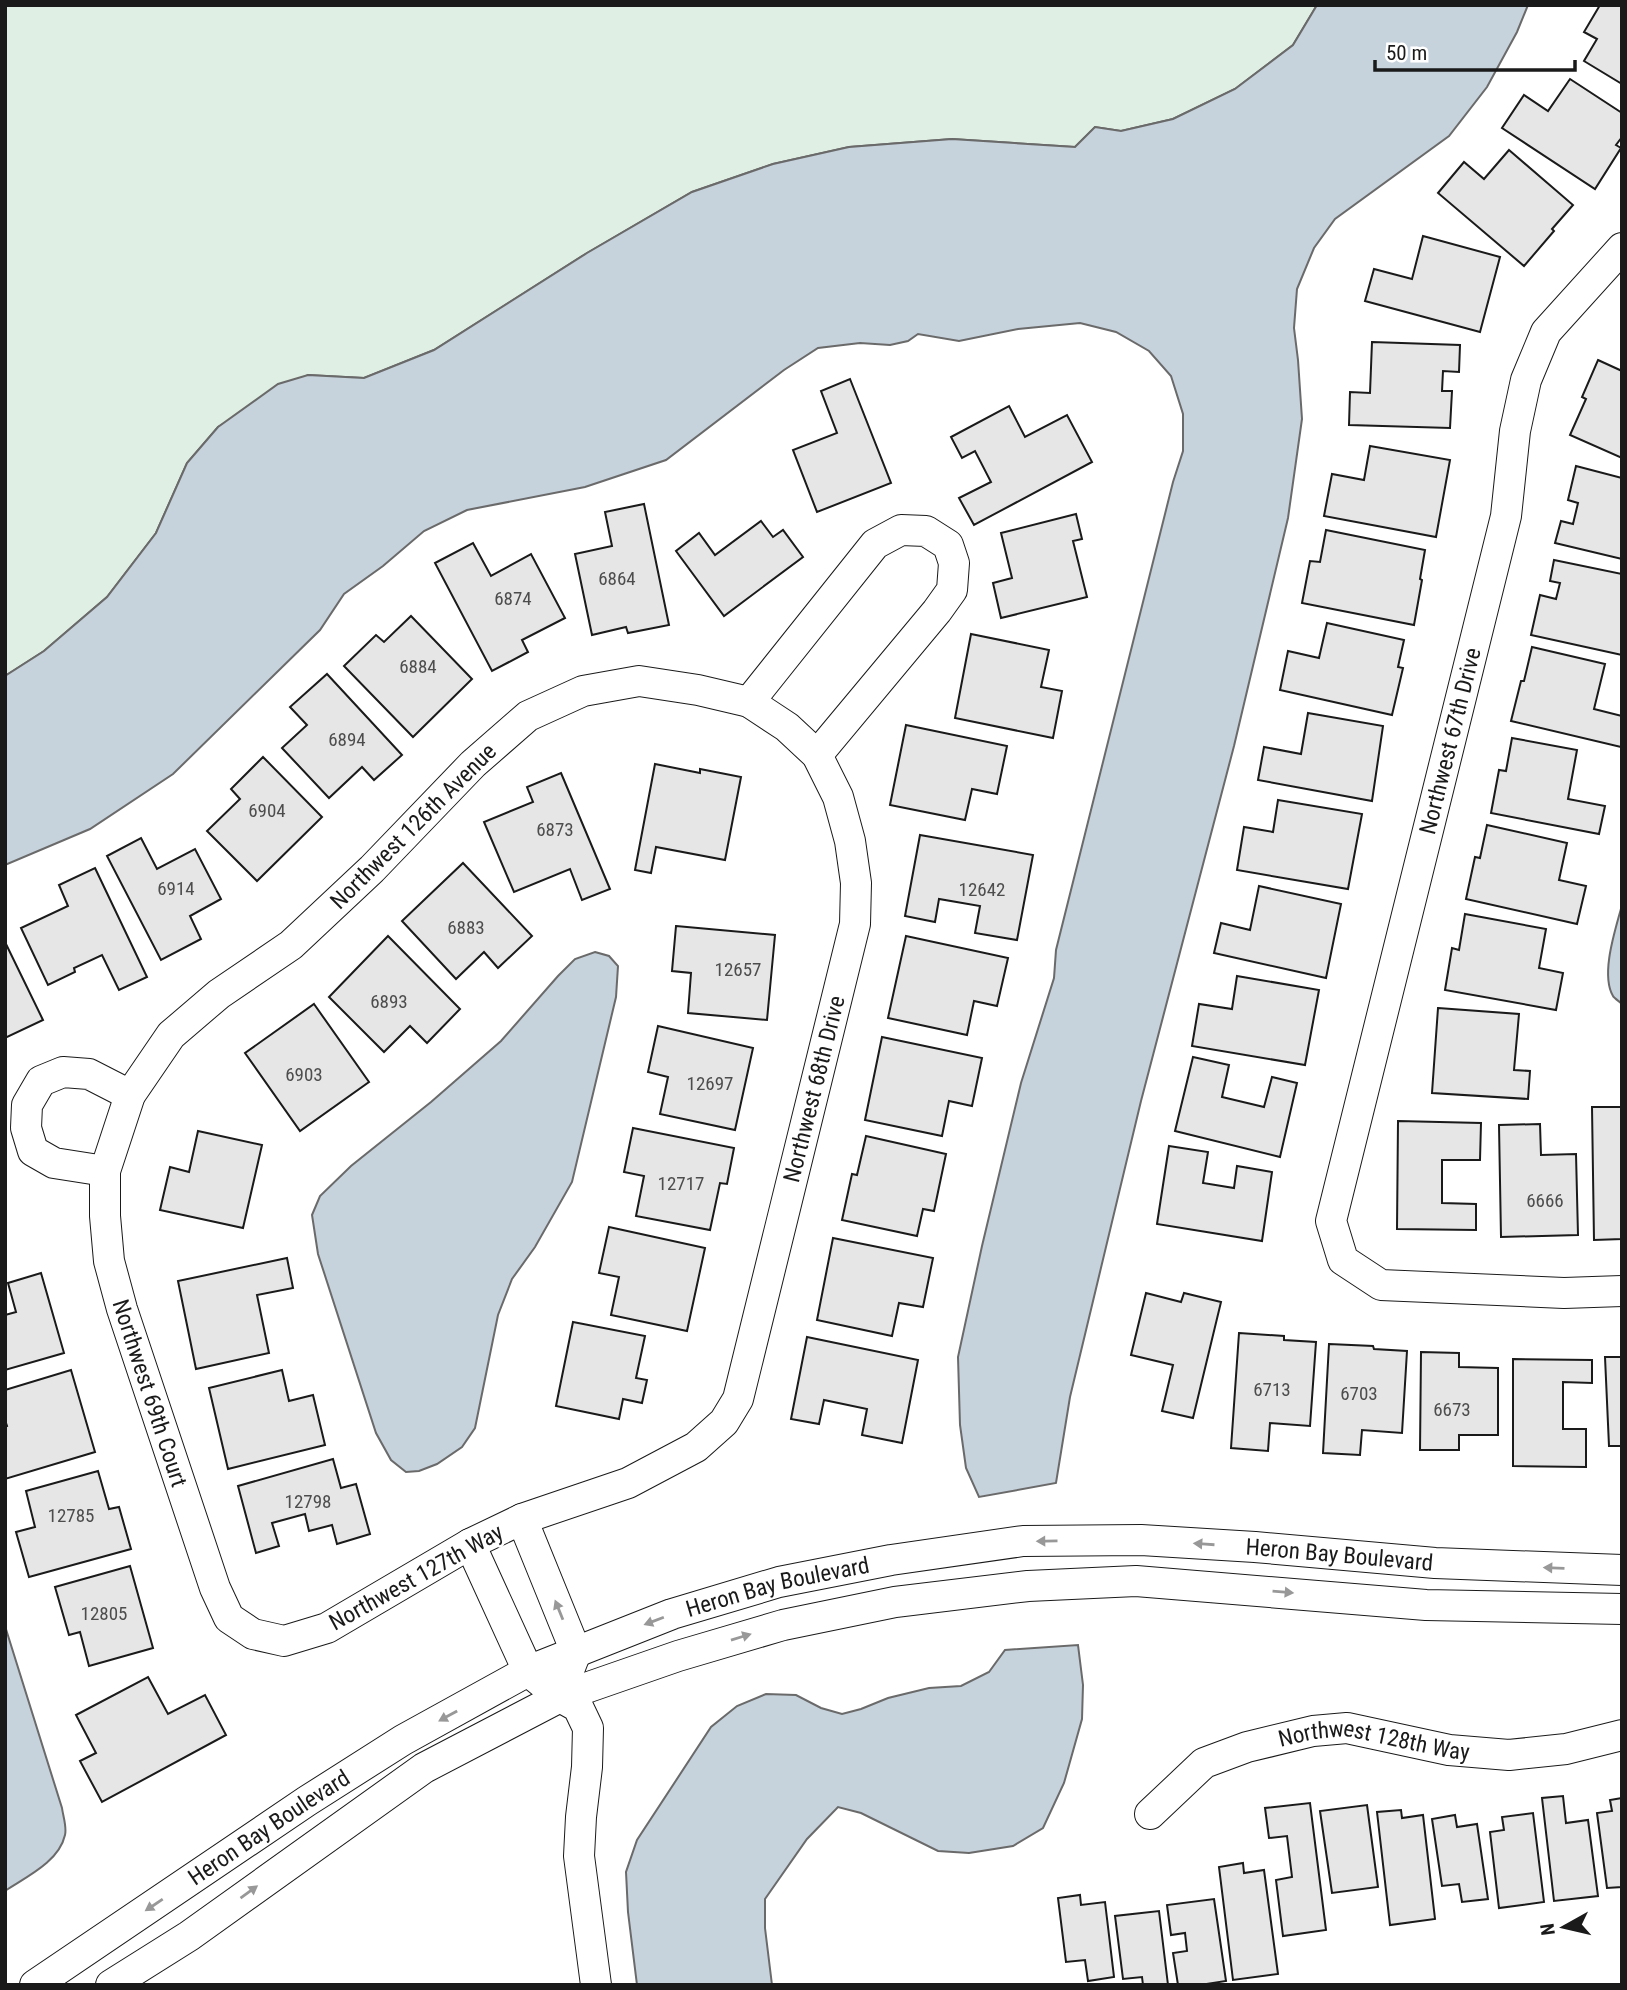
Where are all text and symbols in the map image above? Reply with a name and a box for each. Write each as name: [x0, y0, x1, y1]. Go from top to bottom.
scale bar: [1375, 28, 1574, 72]
text: 50 m: [1386, 41, 1427, 65]
house number: 6864: [598, 567, 636, 590]
house number: 6874: [494, 587, 532, 610]
street label: Northwest 67th Drive: [1414, 645, 1487, 837]
house number: 6884: [399, 655, 437, 678]
house number: 6894: [328, 728, 366, 751]
street label: Northwest 126th Avenue: [325, 738, 502, 915]
house number: 6904: [248, 799, 286, 822]
house number: 6873: [536, 818, 574, 841]
house number: 6914: [157, 877, 195, 900]
house number: 12642: [959, 878, 1005, 901]
house number: 6883: [447, 916, 485, 939]
house number: 12657: [715, 958, 761, 981]
house number: 6893: [370, 990, 408, 1013]
street label: Northwest 68th Drive: [778, 993, 851, 1185]
house number: 6903: [285, 1063, 323, 1086]
house number: 12697: [687, 1072, 733, 1095]
house number: 12717: [658, 1172, 704, 1195]
house number: 6666: [1526, 1189, 1564, 1212]
street label: Northwest 69th Court: [106, 1296, 193, 1490]
house number: 6713: [1253, 1378, 1291, 1401]
house number: 6703: [1340, 1382, 1378, 1405]
house number: 6673: [1433, 1398, 1471, 1421]
house number: 12798: [285, 1490, 331, 1513]
house number: 12785: [48, 1504, 94, 1527]
street label: Northwest 127th Way: [325, 1518, 508, 1636]
street label: Heron Bay Boulevard: [1245, 1533, 1434, 1577]
one-way arrow: [1036, 1535, 1058, 1547]
one-way arrow: [1193, 1538, 1215, 1549]
street label: Heron Bay Boulevard: [683, 1552, 872, 1623]
one-way arrow: [1542, 1562, 1564, 1573]
one-way arrow: [1272, 1587, 1294, 1598]
one-way arrow: [554, 1600, 565, 1621]
house number: 12805: [81, 1602, 127, 1625]
one-way arrow: [644, 1616, 665, 1627]
one-way arrow: [730, 1632, 751, 1642]
one-way arrow: [438, 1710, 457, 1722]
street label: Northwest 128th Way: [1276, 1715, 1471, 1766]
street label: Heron Bay Boulevard: [183, 1764, 355, 1891]
one-way arrow: [240, 1886, 258, 1900]
north arrow: [1529, 1892, 1599, 1962]
one-way arrow: [144, 1899, 164, 1912]
text: N: [1535, 1922, 1560, 1937]

